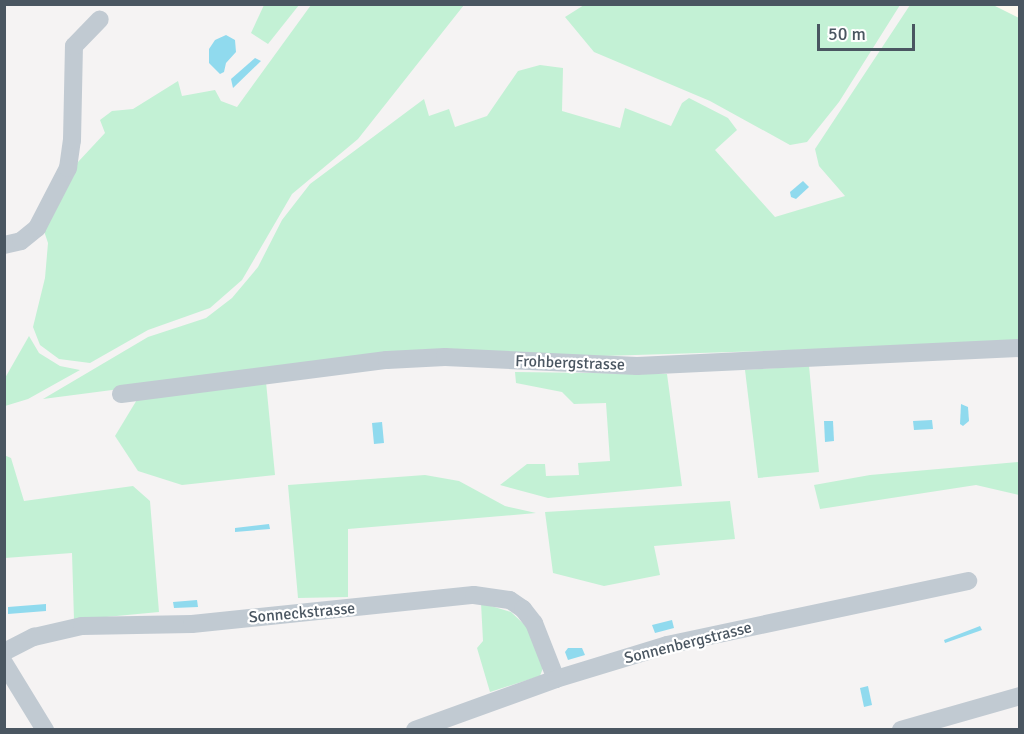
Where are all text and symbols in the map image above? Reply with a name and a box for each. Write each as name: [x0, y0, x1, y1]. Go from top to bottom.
scale bar: [820, 12, 918, 50]
text: 50 m: [828, 23, 866, 45]
street label: Frohbergstrasse: [515, 351, 625, 375]
street label: Sonneckstrasse: [248, 599, 356, 627]
street label: Sonnenbergstrasse: [622, 618, 754, 668]

